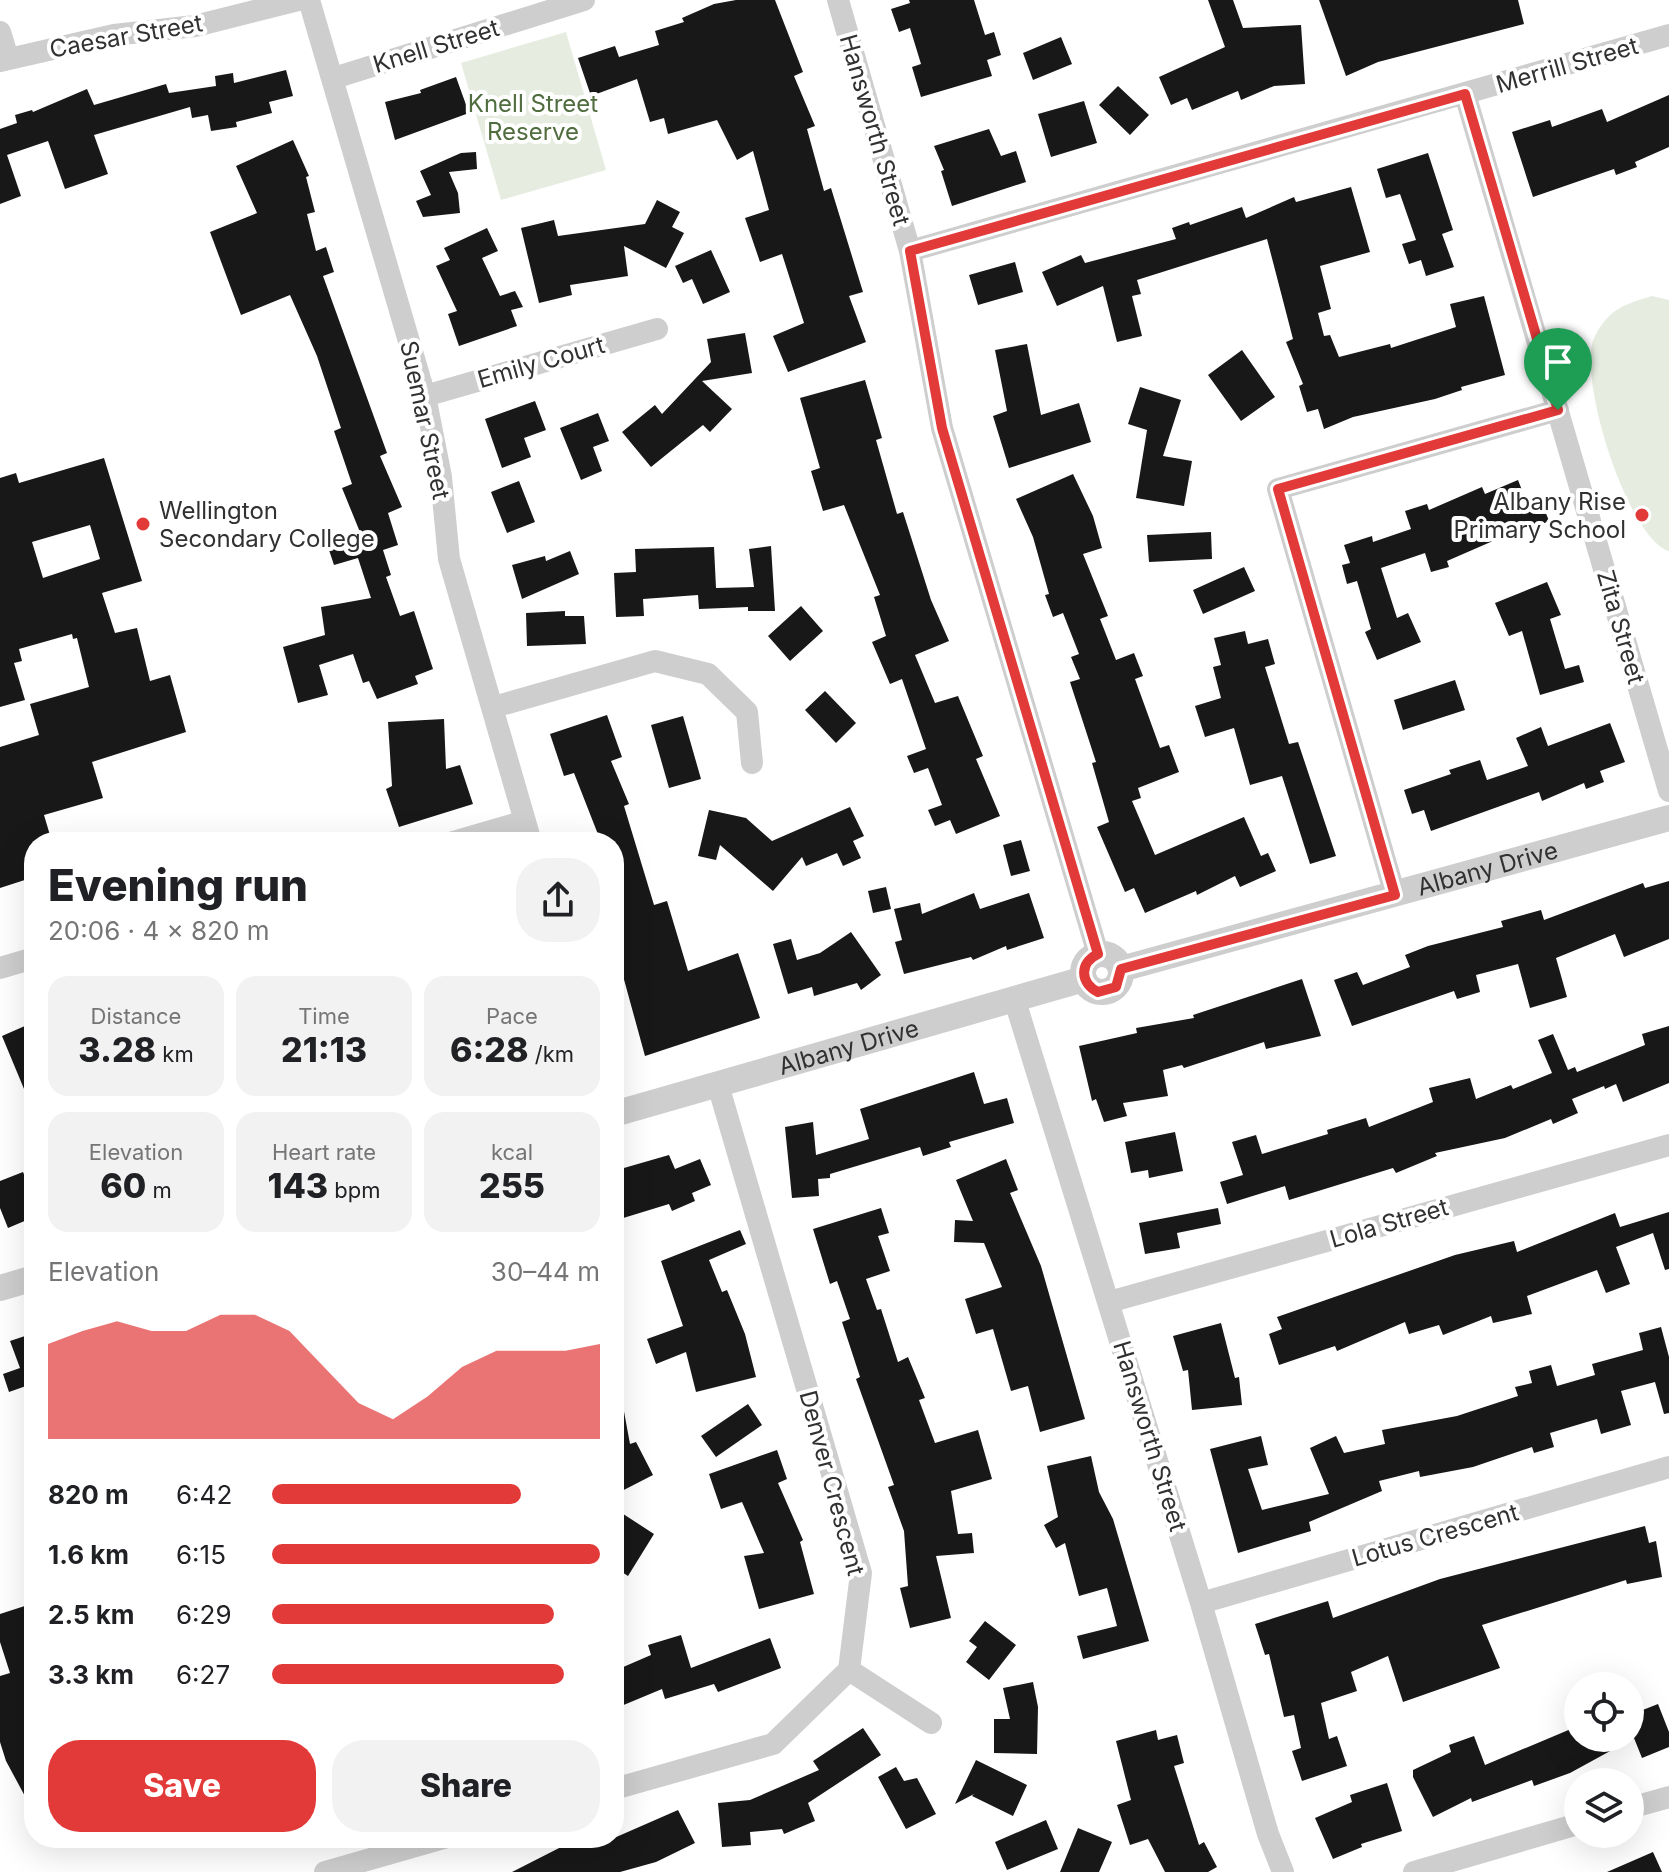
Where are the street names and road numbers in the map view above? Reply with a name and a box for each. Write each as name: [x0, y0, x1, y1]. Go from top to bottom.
street label: Caesar Street: [47, 8, 205, 64]
street label: Knell Street: [369, 13, 503, 79]
street label: Hansworth Street: [834, 31, 916, 229]
street label: Merrill Street: [1493, 31, 1642, 99]
street label: Emily Court: [474, 330, 608, 394]
street label: Suemar Street: [394, 338, 456, 502]
street label: Zita Street: [1591, 567, 1651, 687]
street label: Albany Drive: [1414, 835, 1561, 901]
street label: Albany Drive: [775, 1013, 922, 1081]
street label: Lola Street: [1326, 1192, 1452, 1254]
street label: Hansworth Street: [1107, 1337, 1193, 1535]
street label: Denver Crescent: [793, 1387, 871, 1579]
street label: Lotus Crescent: [1348, 1497, 1522, 1573]

